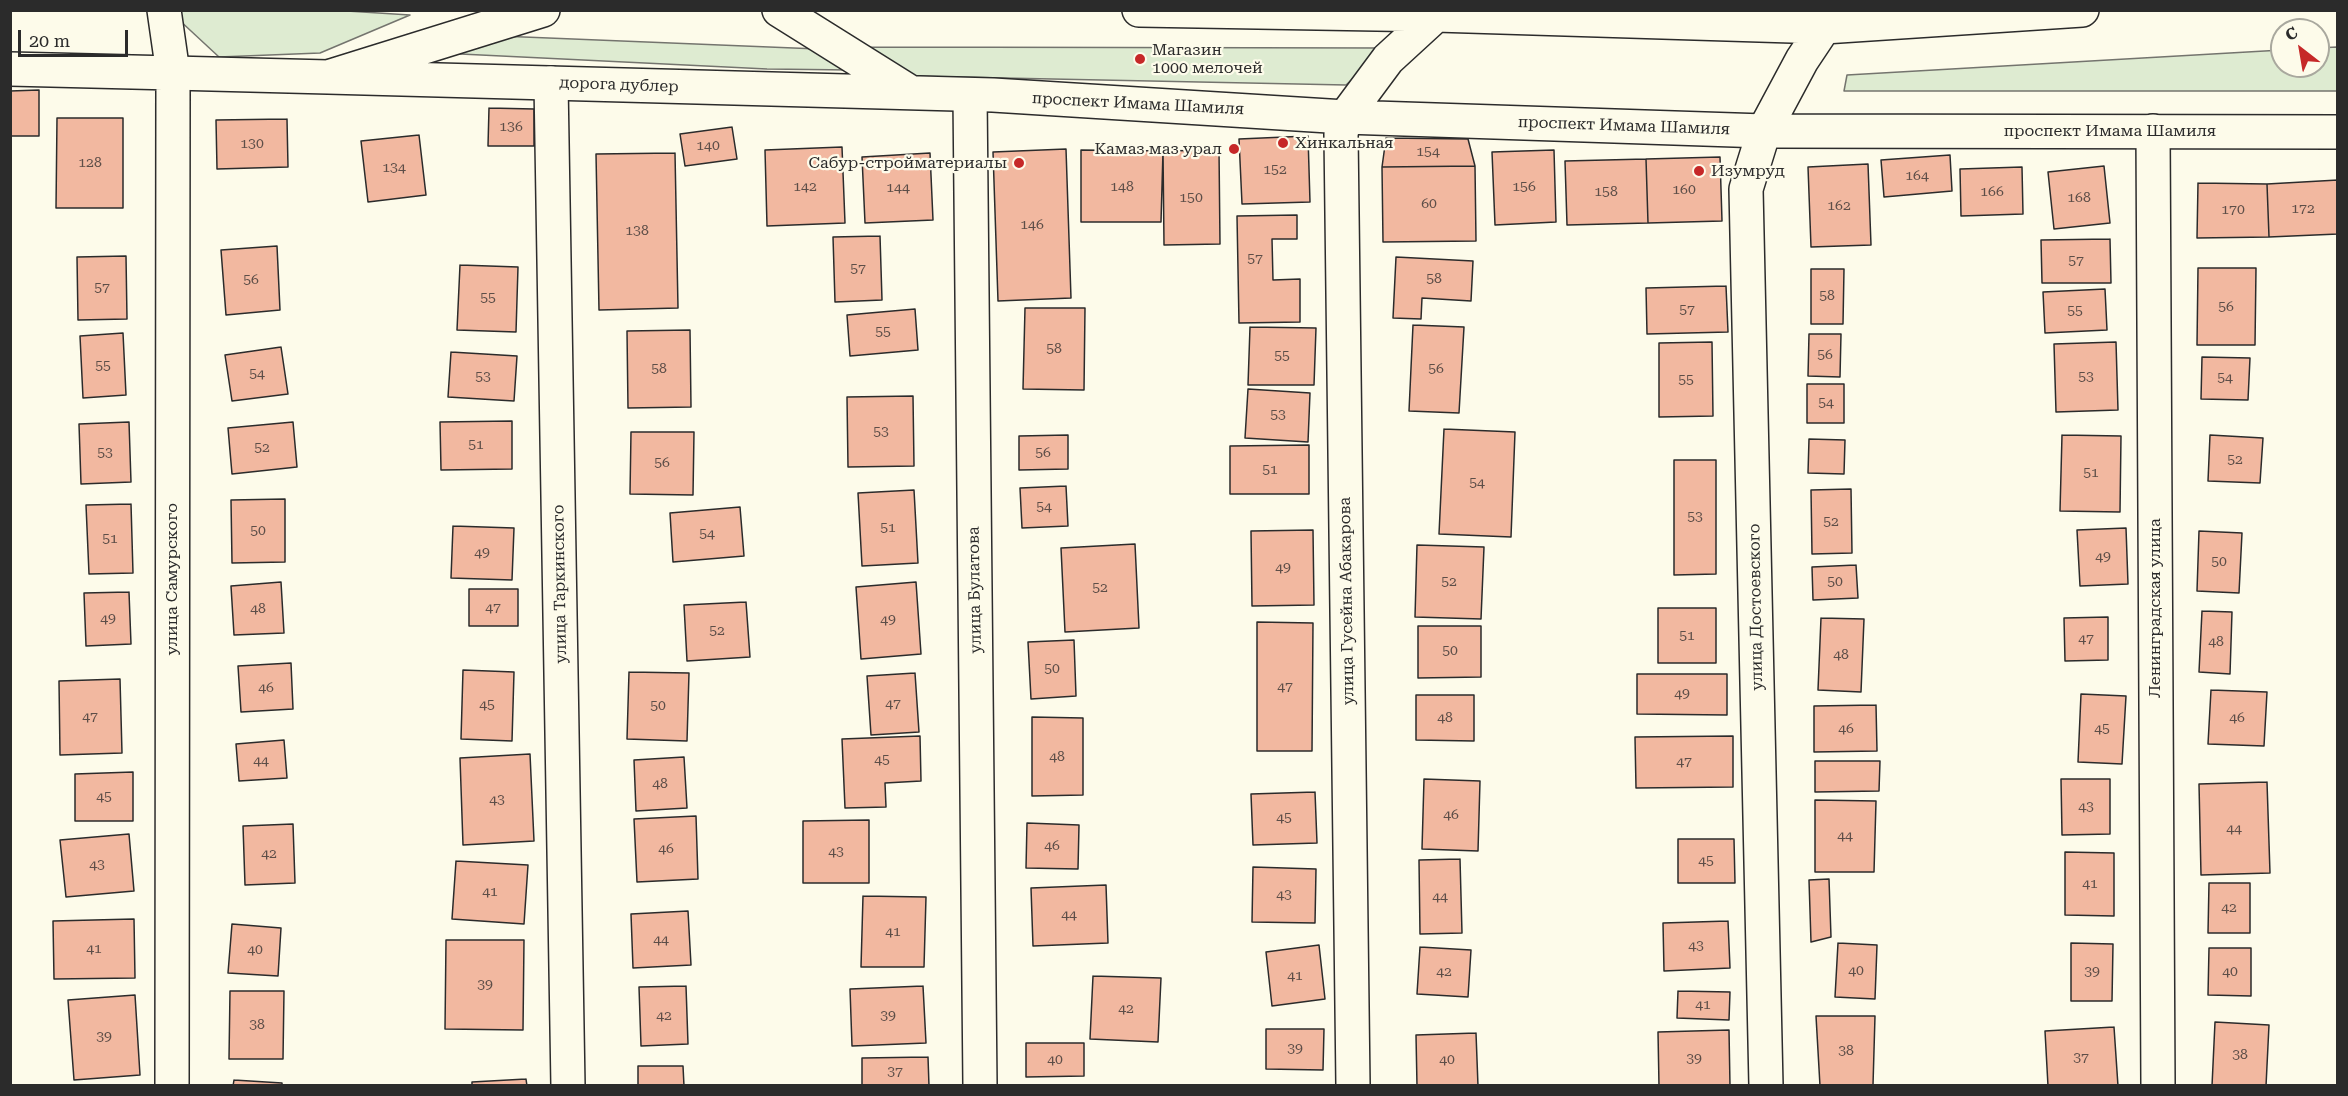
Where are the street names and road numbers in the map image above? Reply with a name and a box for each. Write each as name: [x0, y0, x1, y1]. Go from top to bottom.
street label: дорога дублер: [559, 73, 679, 97]
street label: проспект Имама Шамиля: [1031, 89, 1245, 119]
street label: проспект Имама Шамиля: [1518, 113, 1730, 139]
street label: проспект Имама Шамиля: [2004, 121, 2216, 141]
street label: улица Гусейна Абакарова: [1336, 497, 1358, 705]
street label: улица Самурского: [162, 503, 182, 655]
street label: улица Таркинского: [549, 504, 571, 664]
street label: Ленинградская улица: [2145, 518, 2165, 698]
street label: улица Достоевского: [1745, 523, 1767, 691]
street label: улица Булатова: [964, 526, 986, 654]

